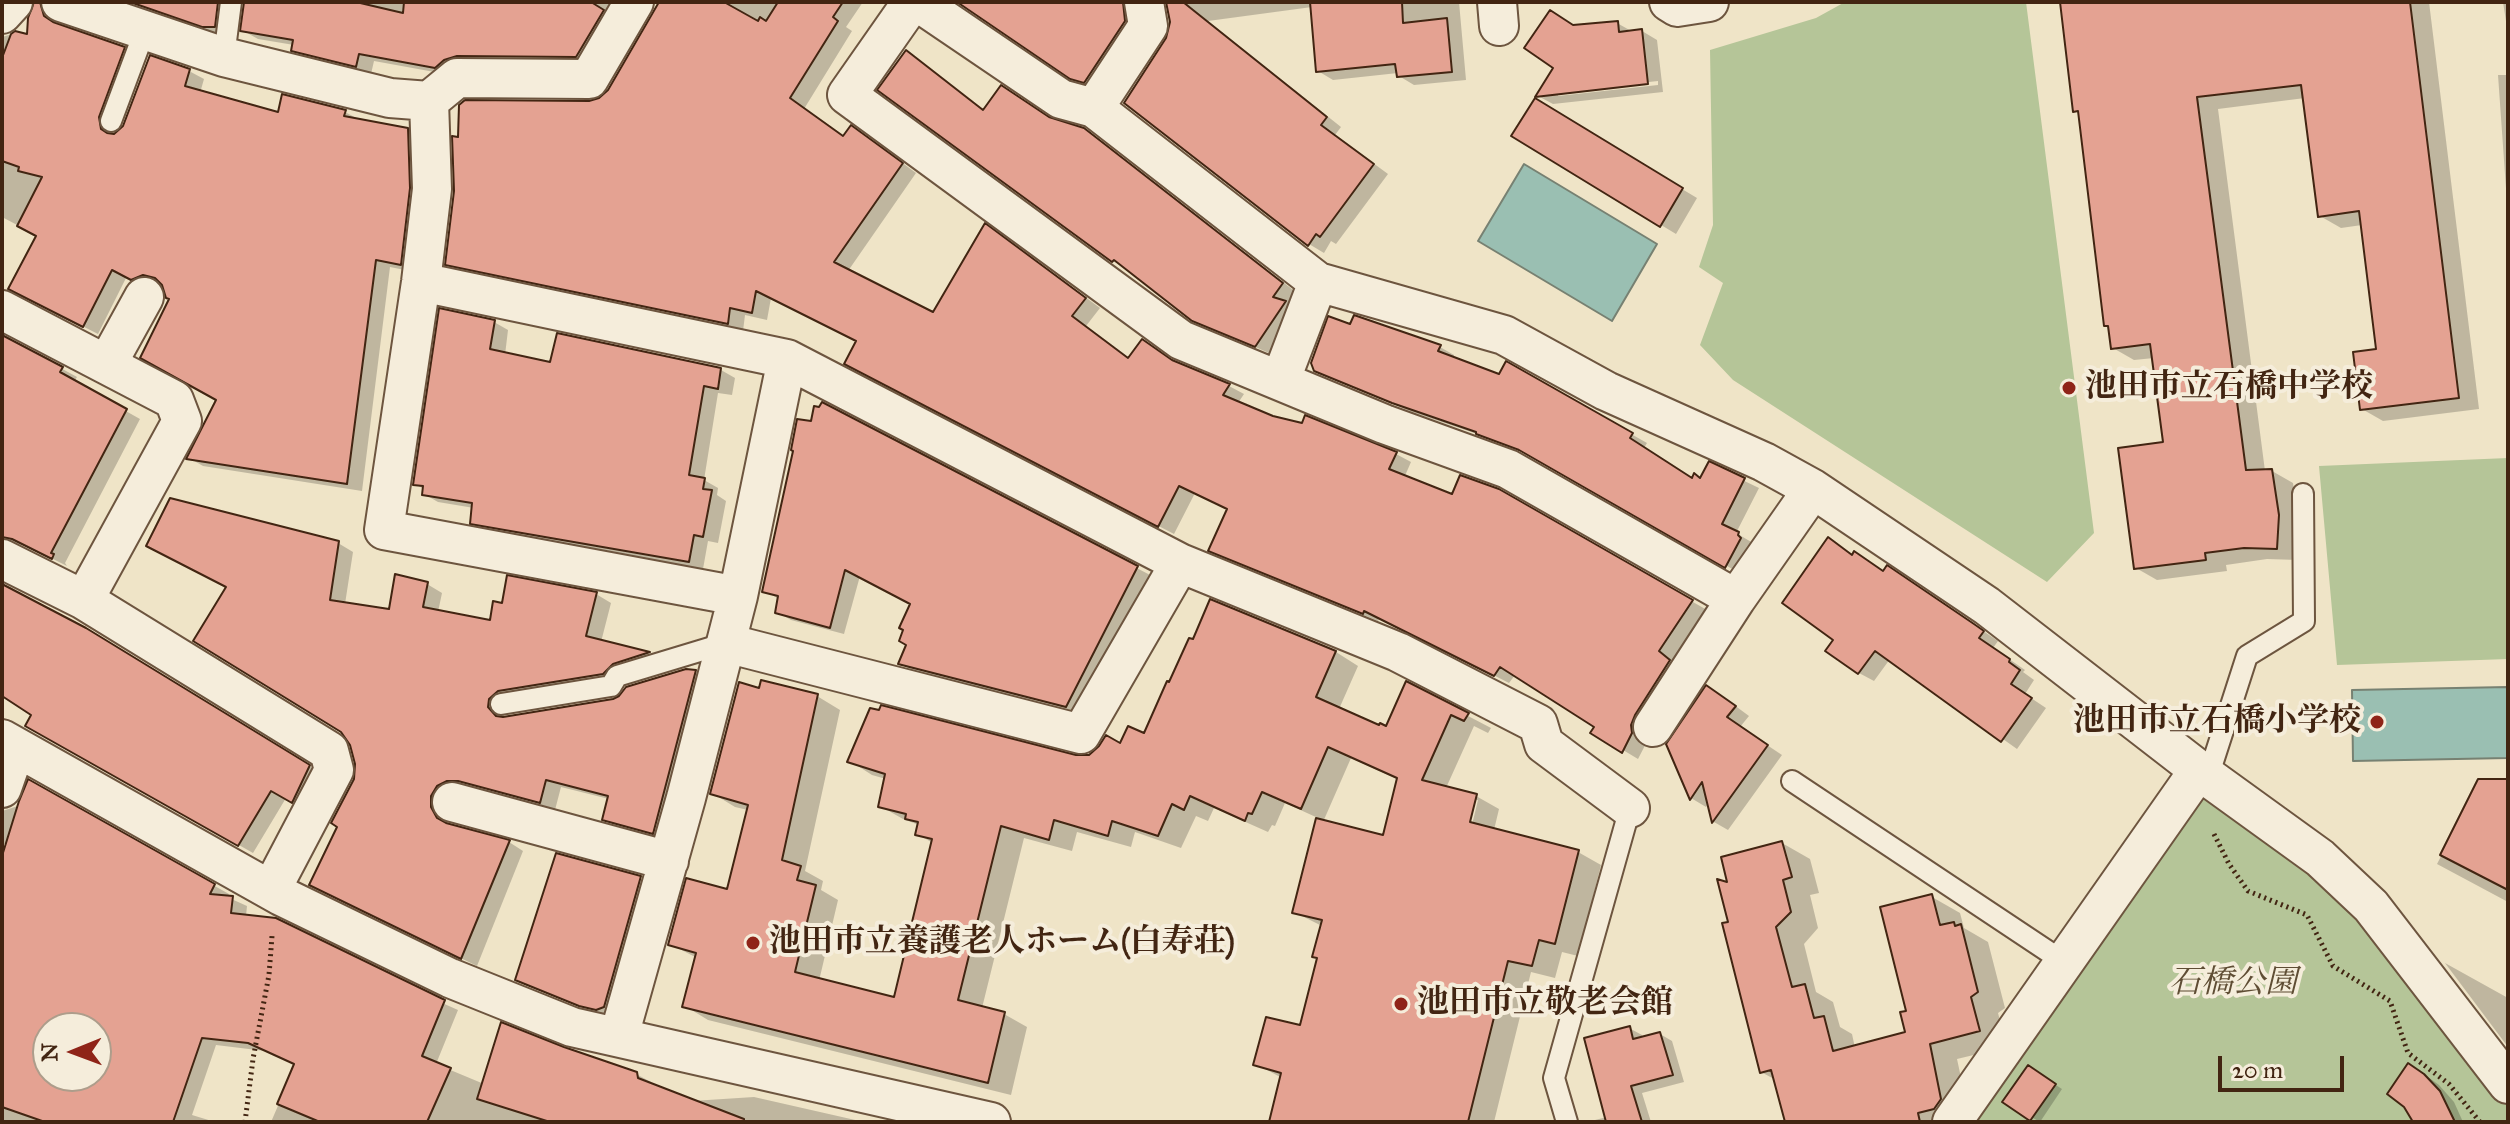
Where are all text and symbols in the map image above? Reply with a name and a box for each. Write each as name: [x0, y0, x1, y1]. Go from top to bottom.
place label: 池田市立石橋中学校: [2085, 369, 2373, 407]
marker: 池田市立石橋中学校: [2060, 379, 2078, 397]
place label: 池田市立石橋小学校: [2073, 703, 2361, 741]
marker: 池田市立石橋小学校: [2368, 713, 2386, 731]
place label: 池田市立養護老人ホーム(白寿荘): [769, 924, 1235, 962]
marker: 池田市立養護老人ホーム(白寿荘): [744, 934, 762, 952]
park label: 石橋公園: [2169, 965, 2297, 1003]
place label: 池田市立敬老会館: [1417, 985, 1673, 1023]
marker: 池田市立敬老会館: [1392, 995, 1410, 1013]
north arrow: [32, 1012, 112, 1092]
scale bar: [2222, 1040, 2348, 1090]
text: N: [36, 1043, 63, 1062]
text: 20 m: [2232, 1055, 2283, 1085]

